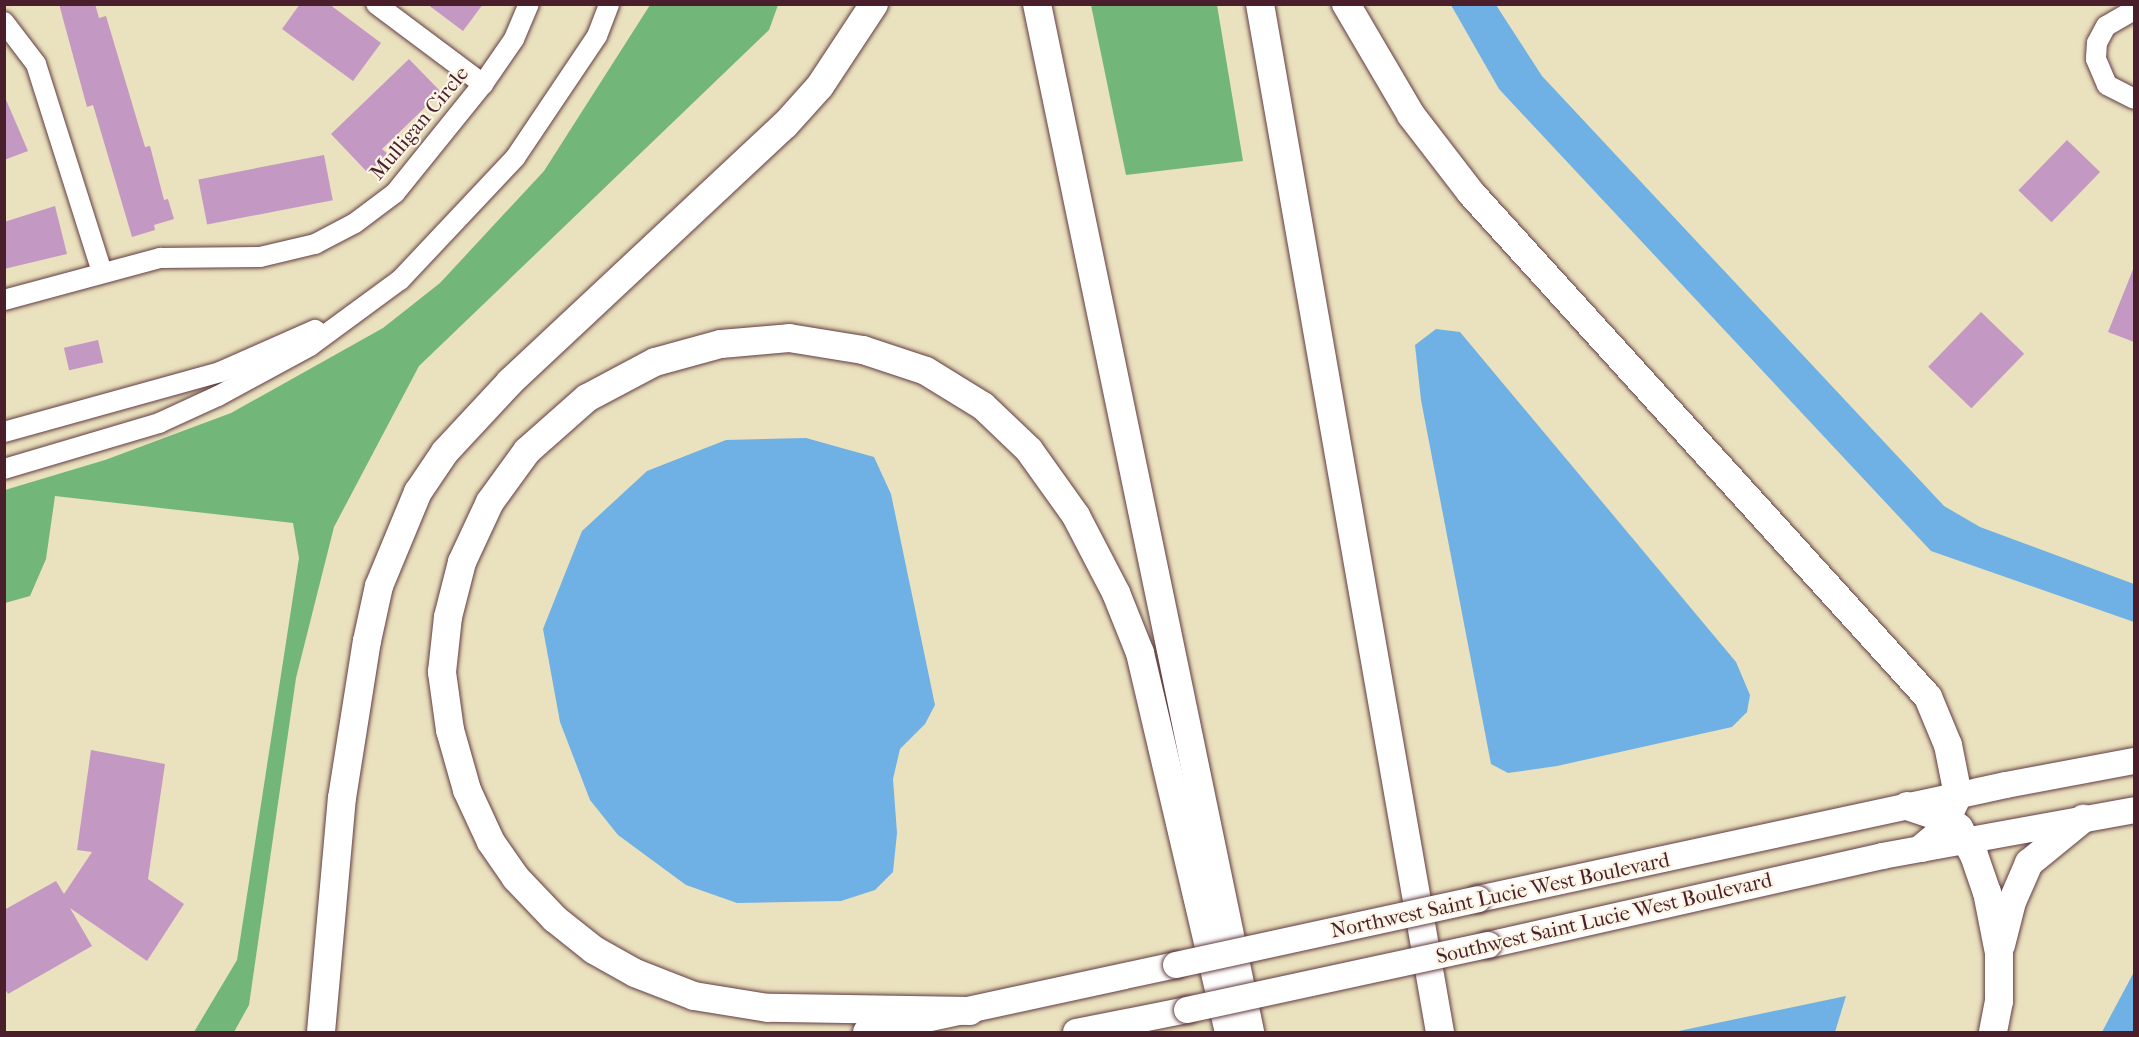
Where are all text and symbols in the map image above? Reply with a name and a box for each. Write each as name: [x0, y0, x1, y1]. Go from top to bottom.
street label: Mulligan Circle: [364, 61, 474, 185]
street label: Northwest Saint Lucie West Boulevard: [1328, 847, 1672, 943]
street label: Southwest Saint Lucie West Boulevard: [1434, 867, 1774, 969]

